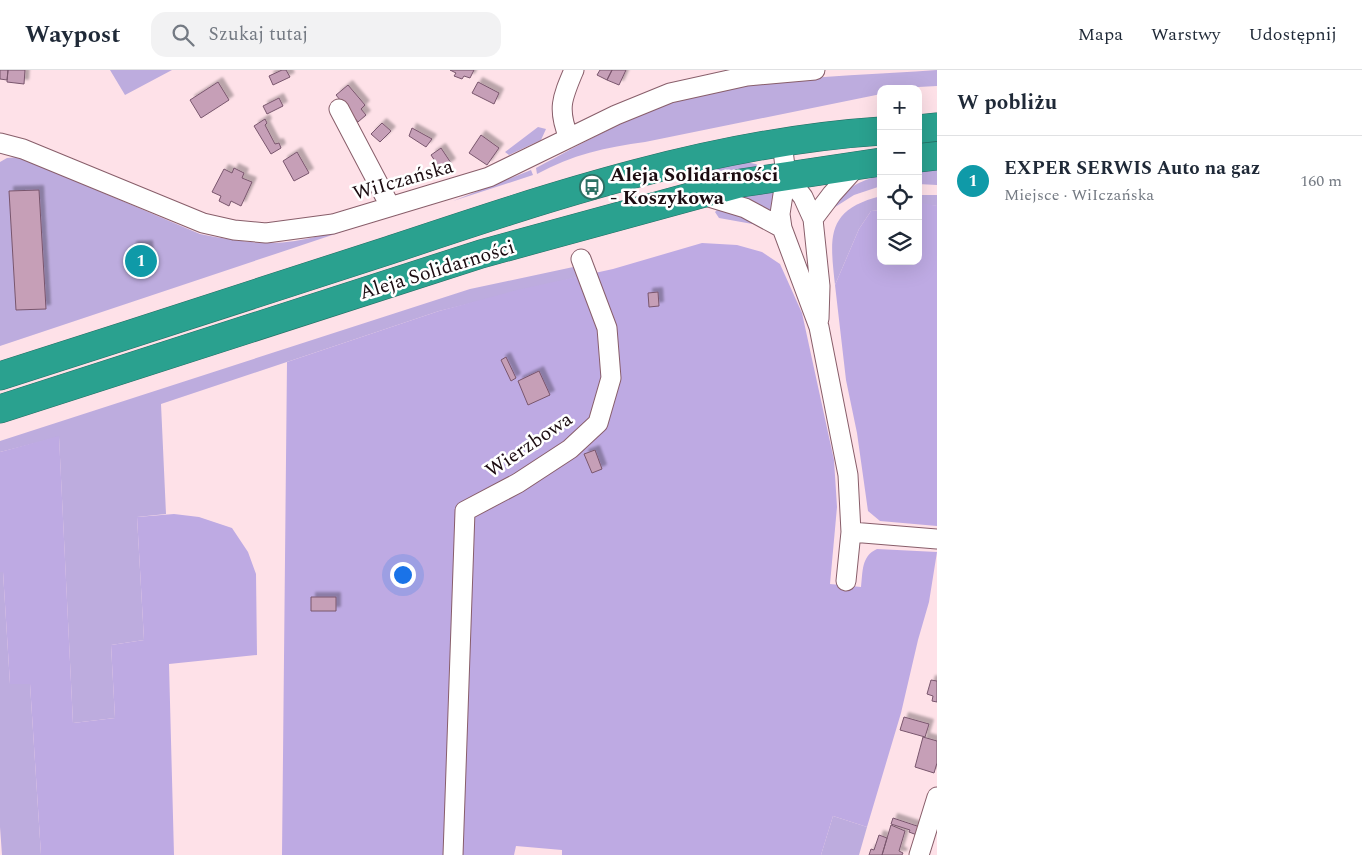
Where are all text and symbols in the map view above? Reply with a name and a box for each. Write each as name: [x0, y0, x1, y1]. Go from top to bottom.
search box: [151, 12, 501, 57]
text: Waypost: [25, 17, 121, 53]
text: Szukaj tutaj: [209, 20, 308, 49]
icon: search: [169, 21, 197, 49]
text: Mapa: [1078, 21, 1123, 48]
text: Warstwy: [1151, 21, 1220, 48]
text: Udostępnij: [1248, 21, 1337, 48]
map controls: [877, 85, 922, 265]
button: +: [877, 85, 922, 130]
text: W pobliżu: [957, 87, 1057, 119]
button: −: [877, 130, 922, 175]
street label: WiIczańska: [349, 151, 457, 209]
text: EXPER SERWIS Auto na gaz: [1004, 154, 1260, 183]
place label: Aleja Solidarności - Koszykowa: [610, 160, 778, 213]
text: 1: [969, 169, 977, 193]
text: 160 m: [1300, 169, 1342, 193]
bus stop icon: Aleja Solidarności - Koszykowa: [579, 174, 605, 200]
button: locate: [877, 175, 922, 220]
text: Miejsce · WiIczańska: [1004, 183, 1154, 207]
button: layers: [877, 220, 922, 265]
street label: Aleja Solidarności: [356, 232, 518, 308]
pin: 1: [125, 242, 157, 280]
street label: Wierzbowa: [479, 405, 579, 485]
your location: [390, 562, 416, 588]

